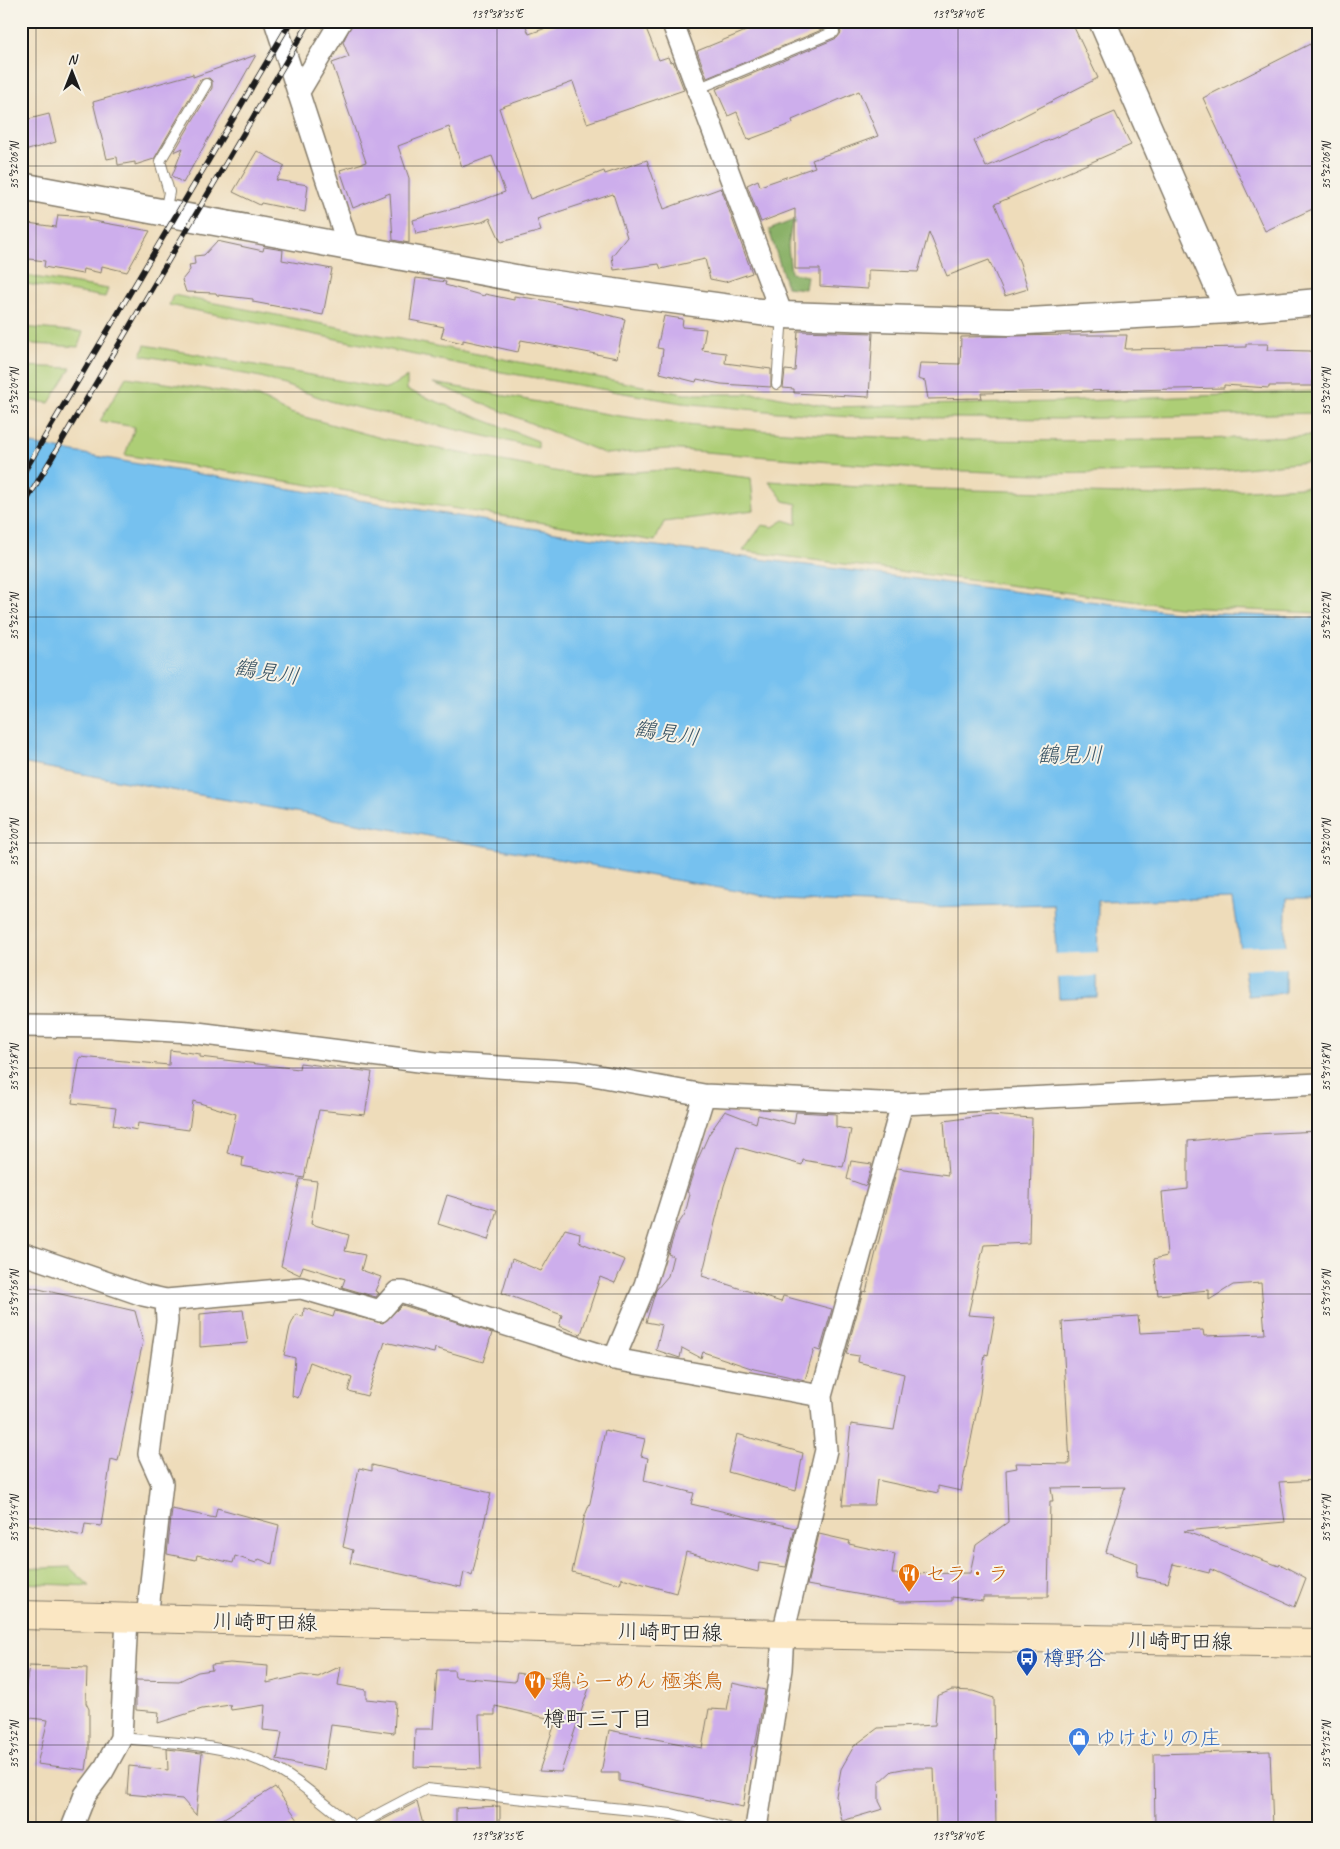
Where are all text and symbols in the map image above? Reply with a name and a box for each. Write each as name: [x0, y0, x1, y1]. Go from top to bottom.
text: 139°38'35"E: [471, 6, 525, 22]
text: 139°38'40"E: [932, 6, 986, 22]
north arrow: [48, 48, 98, 98]
text: N: [68, 51, 79, 68]
text: 35°32'06"N: [6, 141, 22, 190]
text: 35°32'06"N: [1318, 141, 1334, 190]
text: 35°32'04"N: [6, 367, 22, 416]
text: 35°32'04"N: [1318, 367, 1334, 416]
text: 35°32'02"N: [6, 592, 22, 641]
text: 35°32'02"N: [1318, 592, 1334, 641]
water label: 鶴見川: [232, 653, 302, 691]
water label: 鶴見川: [632, 714, 702, 752]
water label: 鶴見川: [1037, 741, 1103, 769]
text: 35°32'00"N: [6, 818, 22, 867]
text: 35°32'00"N: [1318, 818, 1334, 867]
text: 35°31'58"N: [6, 1043, 22, 1092]
text: 35°31'58"N: [1318, 1043, 1334, 1092]
text: 35°31'56"N: [6, 1269, 22, 1318]
text: 35°31'56"N: [1318, 1269, 1334, 1318]
text: 35°31'54"N: [6, 1494, 22, 1543]
text: 35°31'54"N: [1318, 1494, 1334, 1543]
place label: セラ・ラ: [925, 1561, 1009, 1587]
restaurant icon: セラ・ラ: [897, 1562, 921, 1593]
street label: 川崎町田線: [212, 1608, 318, 1636]
street label: 川崎町田線: [617, 1618, 723, 1646]
street label: 川崎町田線: [1127, 1627, 1233, 1655]
place label: 樽野谷: [1043, 1645, 1106, 1671]
bus stop icon: 樽野谷: [1015, 1646, 1039, 1677]
place label: 鶏らーめん 極楽鳥: [551, 1668, 724, 1694]
restaurant icon: 鶏らーめん 極楽鳥: [523, 1669, 547, 1700]
district label: 樽町三丁目: [543, 1705, 653, 1733]
text: 35°31'52"N: [6, 1720, 22, 1769]
text: 35°31'52"N: [1318, 1720, 1334, 1769]
place label: ゆけむりの庄: [1095, 1725, 1221, 1751]
shop icon: ゆけむりの庄: [1067, 1726, 1091, 1757]
text: 139°38'35"E: [471, 1828, 525, 1844]
text: 139°38'40"E: [932, 1828, 986, 1844]

